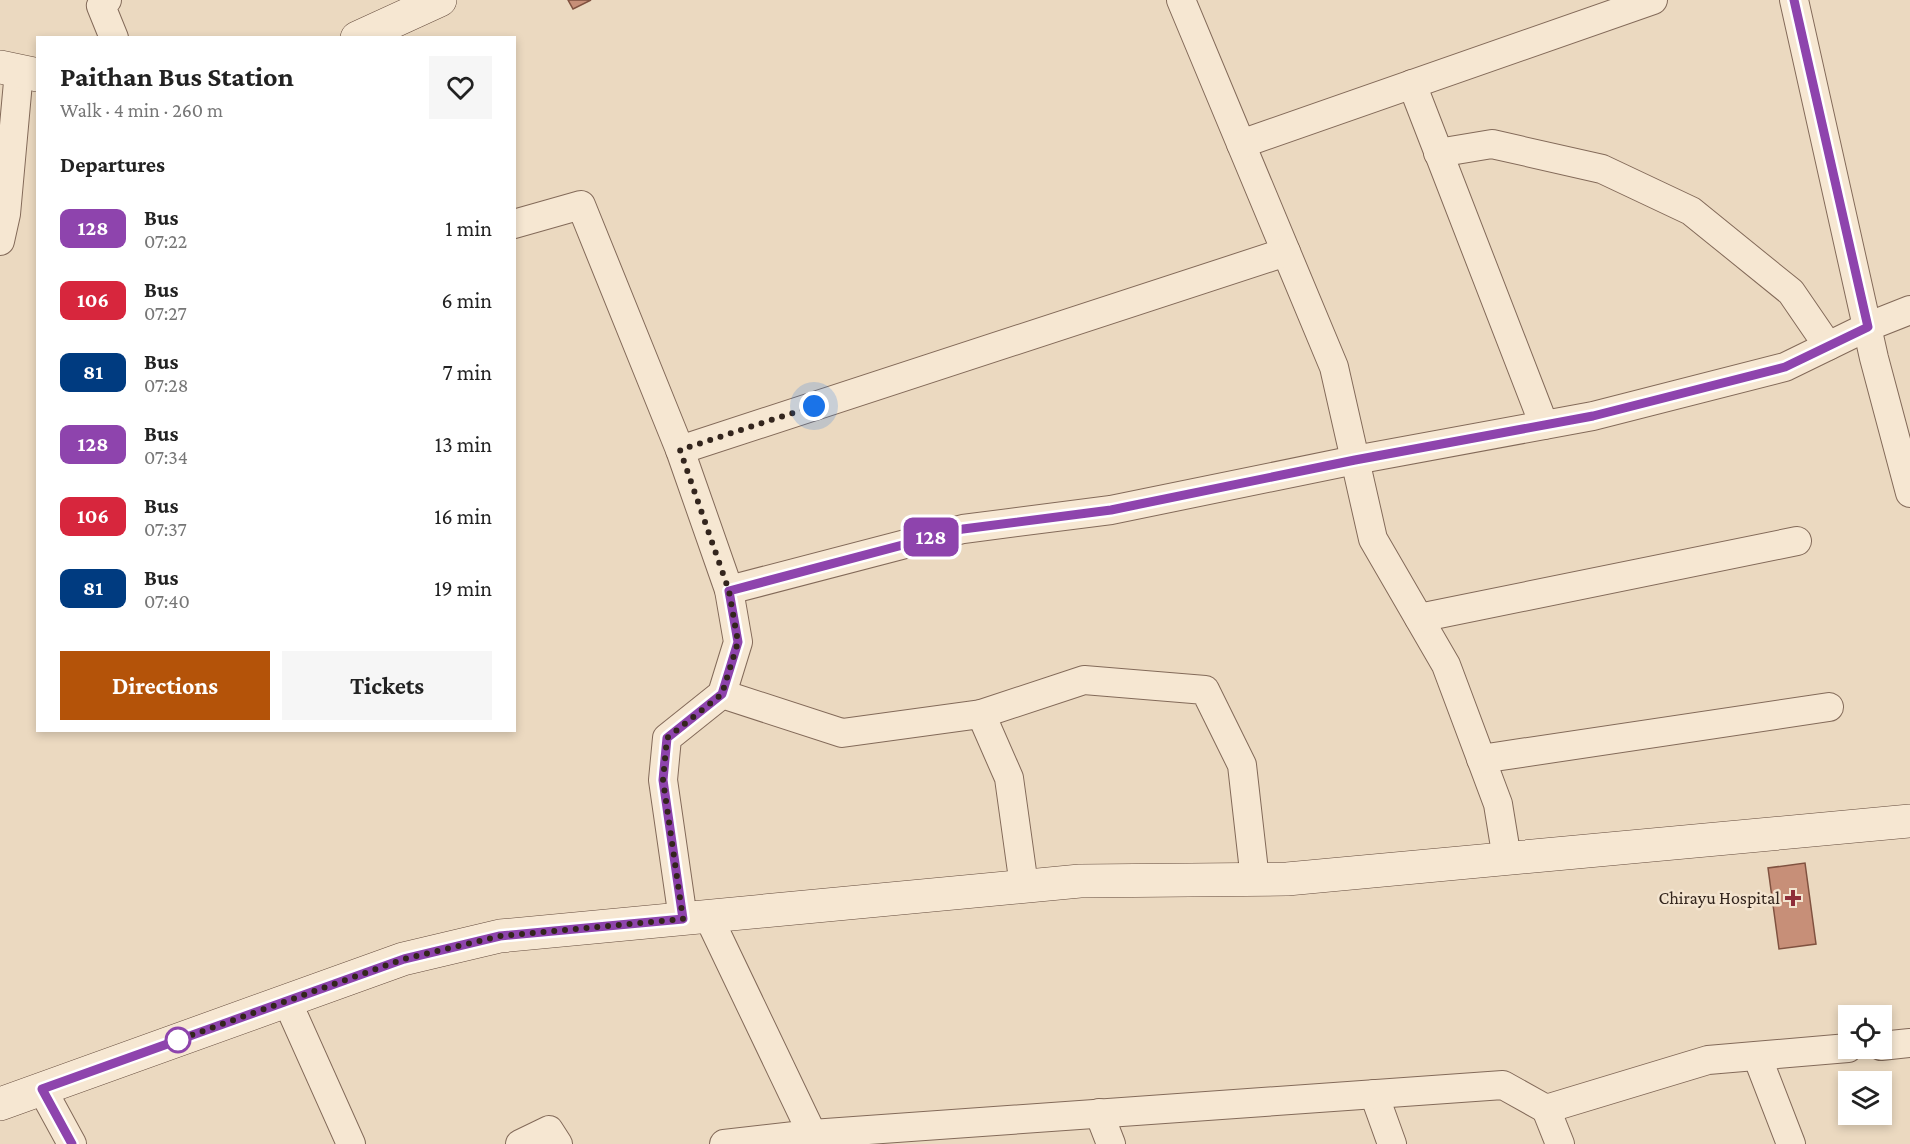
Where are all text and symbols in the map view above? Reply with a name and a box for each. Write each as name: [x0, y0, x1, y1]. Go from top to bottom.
button: heart: [429, 56, 492, 119]
text: Paithan Bus Station: [60, 61, 294, 92]
text: Walk · 4 min · 260 m: [60, 99, 223, 121]
text: Departures: [60, 152, 165, 177]
text: Bus: [144, 205, 178, 230]
text: 128: [78, 216, 108, 240]
text: 1 min: [445, 216, 492, 241]
text: 07:22: [144, 230, 187, 252]
text: Bus: [144, 277, 178, 302]
text: 106: [77, 288, 109, 312]
text: 6 min: [441, 288, 492, 313]
text: 07:27: [144, 302, 187, 324]
text: Bus: [144, 349, 178, 374]
text: 81: [83, 360, 103, 384]
text: 7 min: [442, 360, 492, 385]
text: 07:28: [144, 374, 189, 396]
your location: [799, 391, 829, 421]
text: Bus: [144, 421, 178, 446]
text: 128: [78, 432, 108, 456]
text: 13 min: [435, 432, 492, 457]
text: 07:34: [144, 446, 188, 468]
text: Bus: [144, 493, 178, 518]
text: 106: [77, 504, 109, 528]
text: 16 min: [434, 504, 492, 529]
text: 07:37: [144, 518, 187, 540]
line badge: 128: [896, 518, 966, 556]
text: 128: [916, 525, 946, 549]
text: Bus: [144, 565, 178, 590]
text: 81: [83, 576, 103, 600]
text: 19 min: [434, 576, 492, 601]
text: 07:40: [144, 590, 190, 612]
button: Directions: [60, 651, 270, 720]
button: Tickets: [282, 651, 492, 720]
place label: Chirayu Hospital: [1659, 888, 1780, 908]
marker: Chirayu Hospital: [1784, 889, 1802, 907]
map controls: [1838, 1005, 1892, 1125]
button: locate: [1838, 1005, 1892, 1059]
unlabelled marker: [165, 1027, 191, 1053]
button: layers: [1838, 1071, 1892, 1125]

